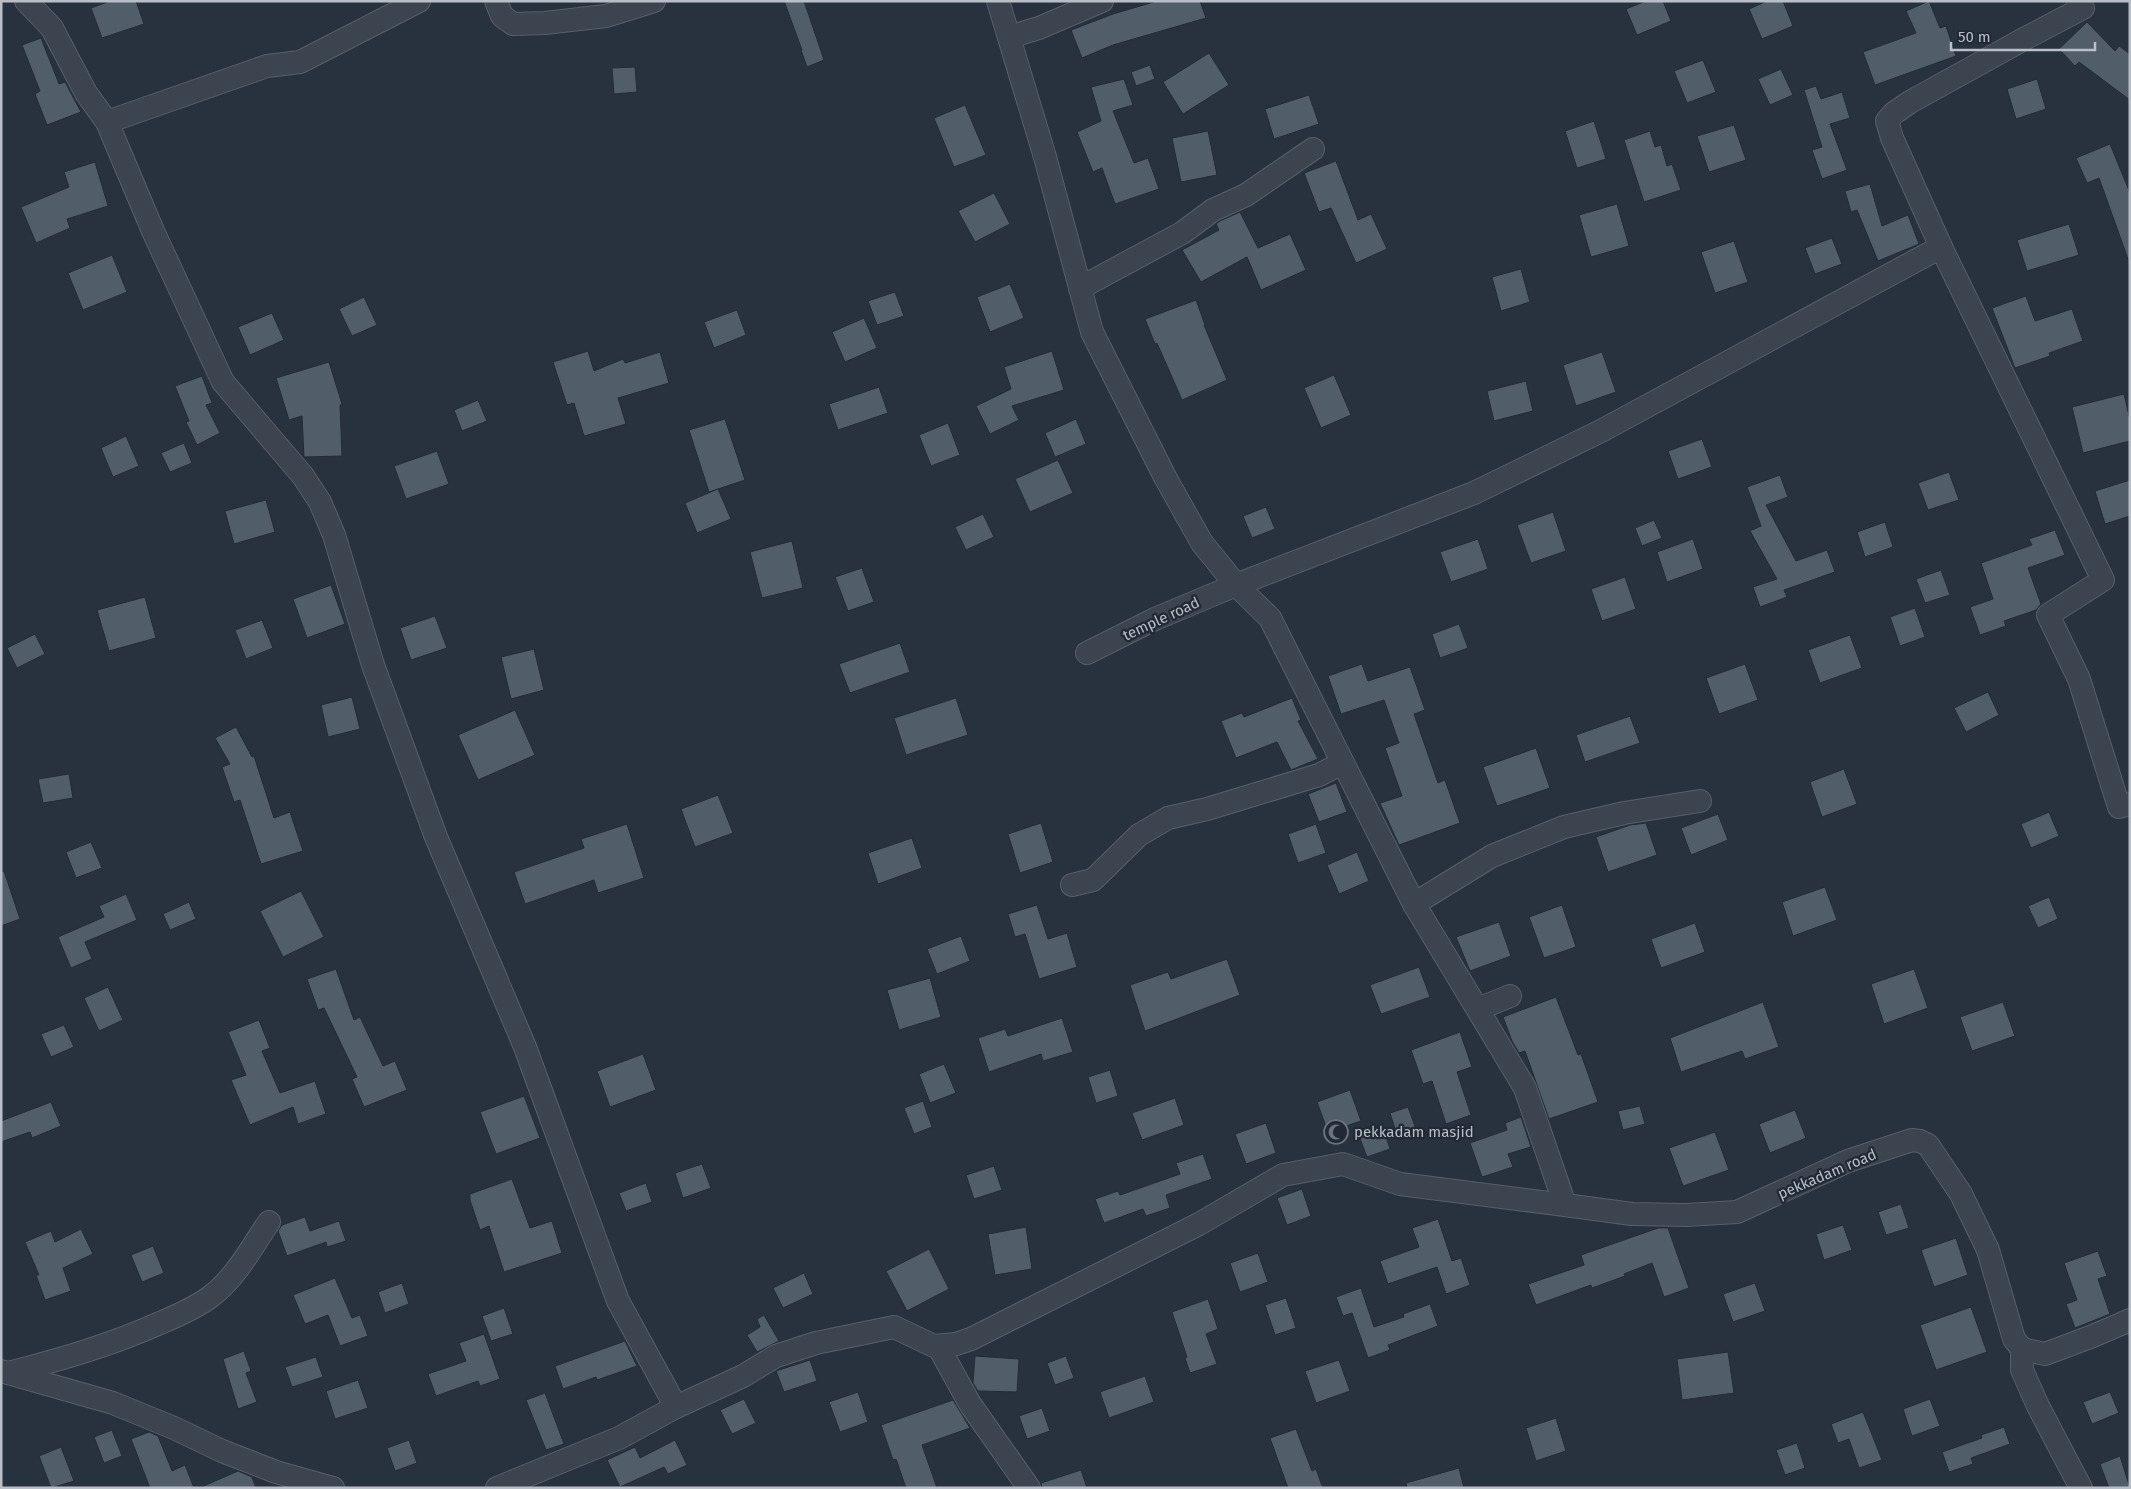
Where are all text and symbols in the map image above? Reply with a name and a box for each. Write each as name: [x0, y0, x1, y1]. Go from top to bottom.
scale bar: [1951, 20, 2095, 52]
text: 50 m: [1958, 28, 1991, 46]
street label: temple road: [1120, 593, 1202, 645]
mosque icon: pekkadam masjid: [1323, 1119, 1349, 1145]
place label: pekkadam masjid: [1354, 1123, 1474, 1141]
street label: pekkadam road: [1775, 1145, 1879, 1203]

